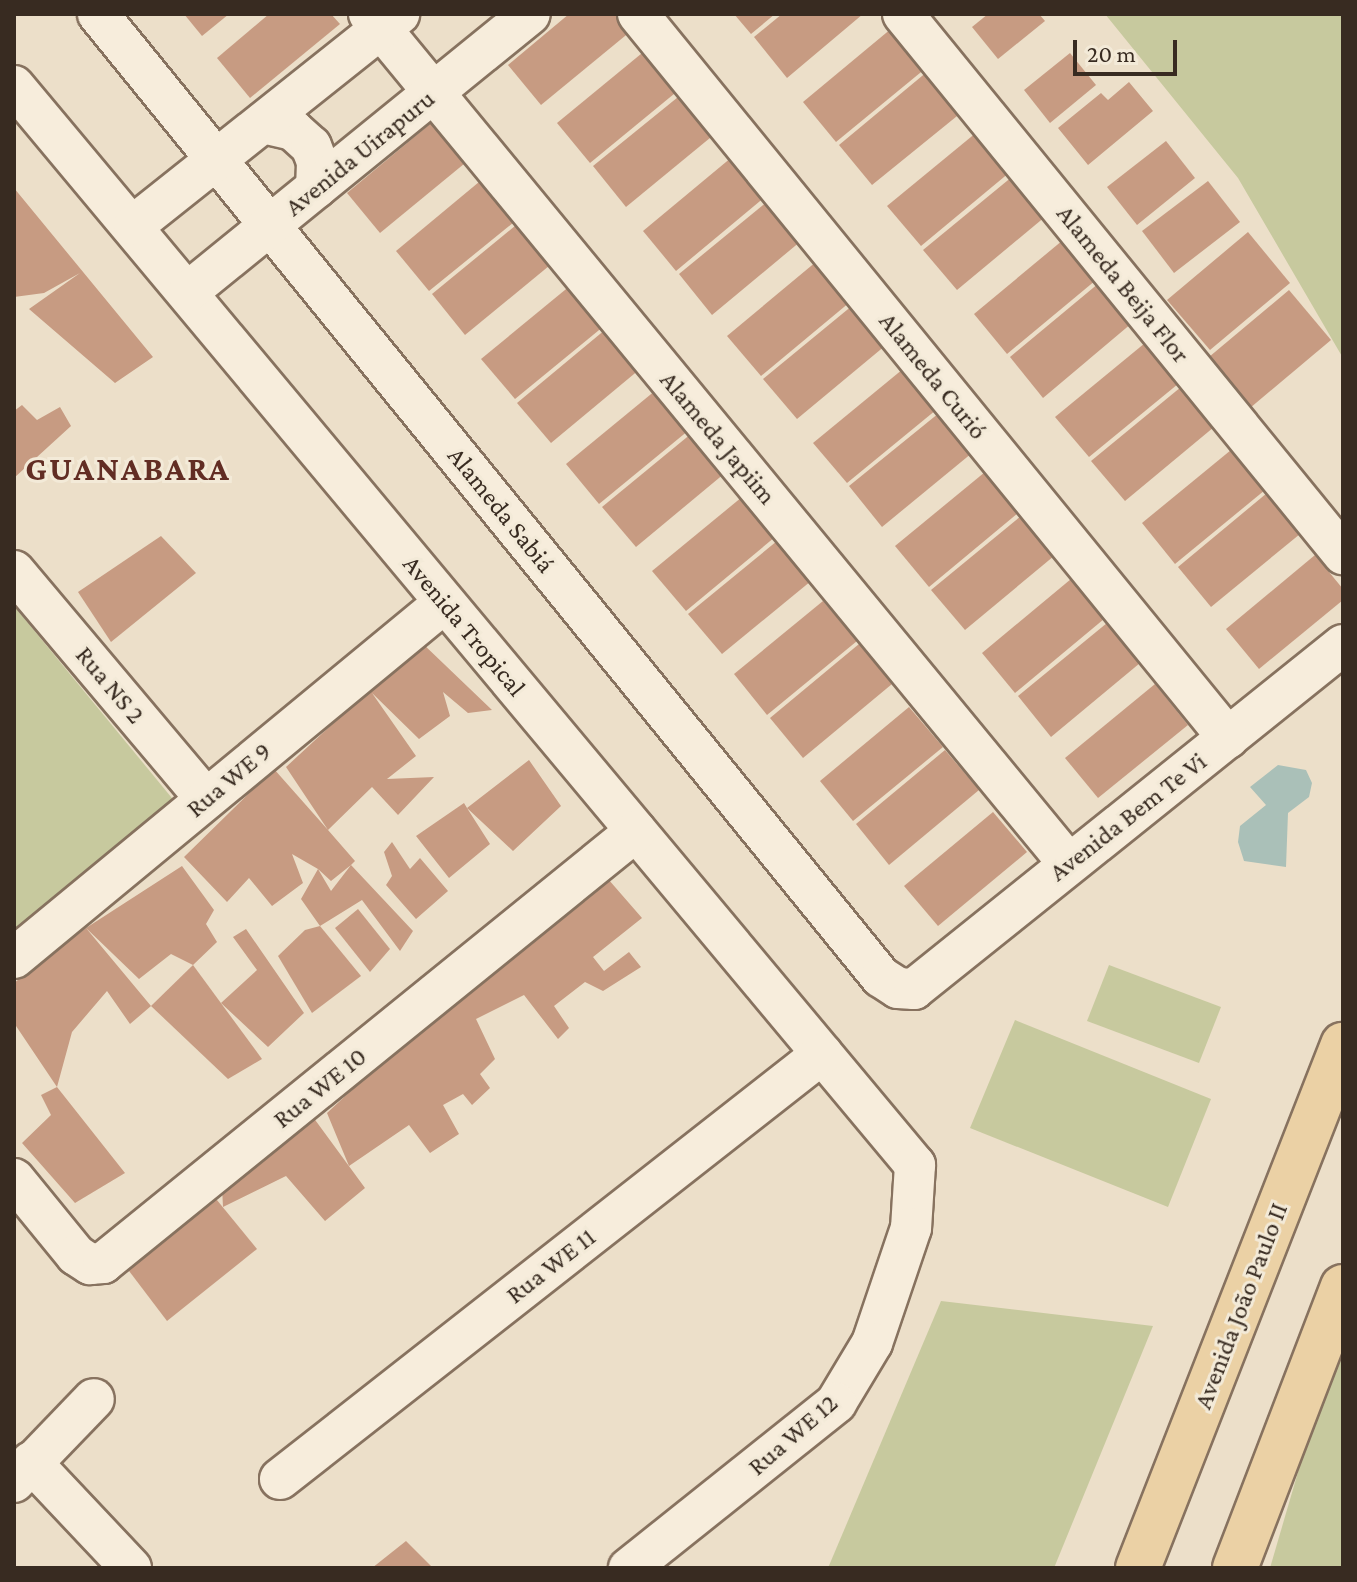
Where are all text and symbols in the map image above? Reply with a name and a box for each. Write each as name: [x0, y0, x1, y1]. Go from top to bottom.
scale bar: [1077, 24, 1181, 74]
text: 20 m: [1087, 40, 1136, 67]
street label: Avenida Uirapuru: [279, 83, 441, 223]
street label: Alameda Beija Flor: [1050, 199, 1196, 369]
street label: Alameda Curió: [872, 306, 994, 446]
street label: Alameda Japiim: [653, 365, 783, 511]
street label: Alameda Sabiá: [441, 441, 561, 579]
district label: GUANABARA: [25, 449, 231, 489]
street label: Avenida Tropical: [396, 549, 532, 703]
street label: Rua NS 2: [69, 640, 151, 730]
street label: Rua WE 9: [180, 736, 278, 824]
street label: Avenida Bem Te Vi: [1043, 746, 1213, 888]
street label: Rua WE 10: [267, 1041, 373, 1135]
street label: Avenida João Paulo II: [1187, 1199, 1295, 1413]
street label: Rua WE 11: [500, 1221, 602, 1311]
street label: Rua WE 12: [742, 1388, 844, 1482]

